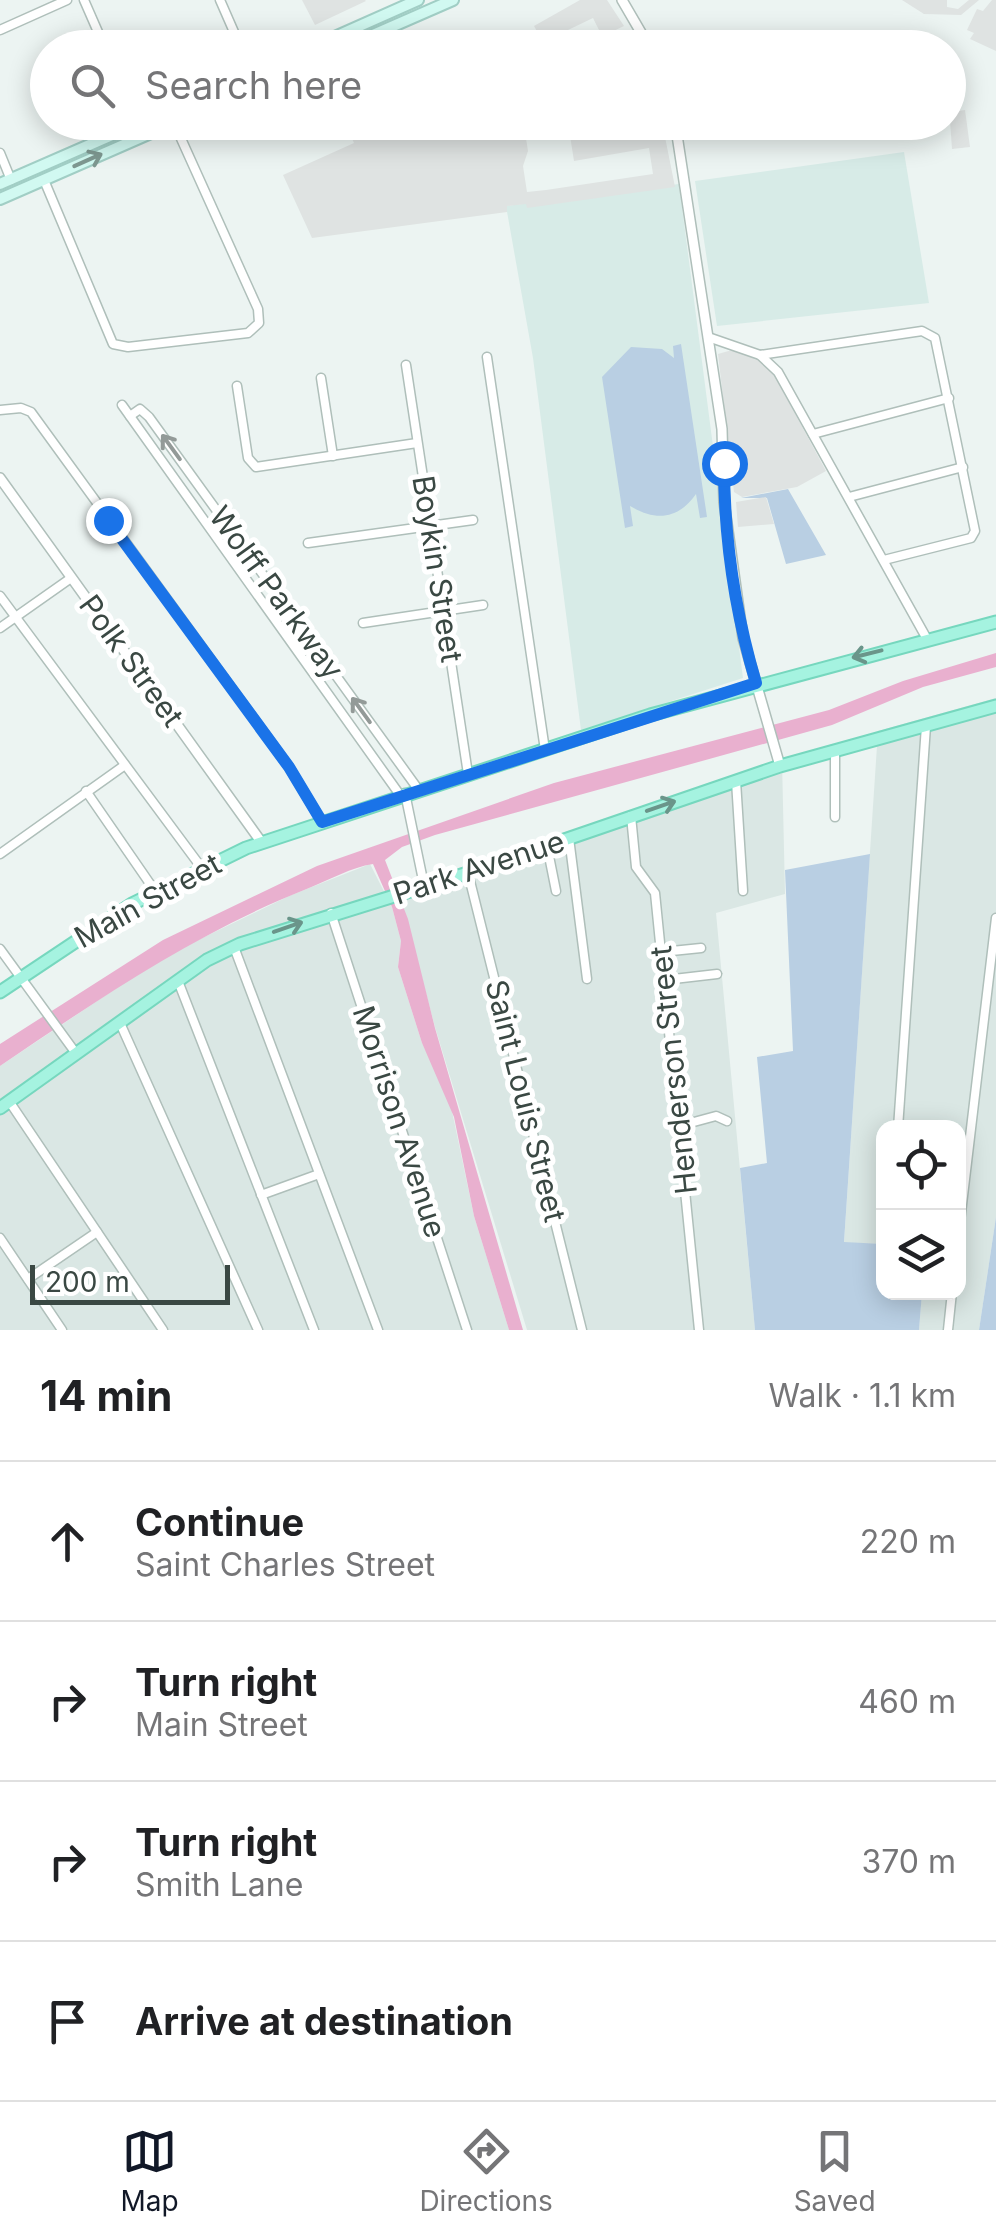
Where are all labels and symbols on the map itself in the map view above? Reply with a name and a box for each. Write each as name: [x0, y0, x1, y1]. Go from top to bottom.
one-way arrow: [72, 150, 102, 169]
one-way arrow: [161, 433, 182, 461]
route start: [702, 441, 748, 487]
street label: Boykin Street: [405, 473, 471, 665]
route end: [86, 498, 132, 544]
street label: Wolff Parkway: [202, 499, 352, 686]
street label: Polk Street: [72, 588, 192, 733]
one-way arrow: [852, 646, 884, 664]
one-way arrow: [351, 697, 372, 724]
one-way arrow: [644, 795, 676, 813]
street label: Park Avenue: [388, 822, 569, 912]
street label: Main Street: [68, 845, 227, 955]
one-way arrow: [272, 917, 304, 935]
street label: Henderson Street: [642, 944, 704, 1196]
street label: Saint Louis Street: [478, 976, 574, 1226]
street label: Morrison Avenue: [346, 1001, 454, 1242]
scale bar: [30, 1260, 230, 1304]

